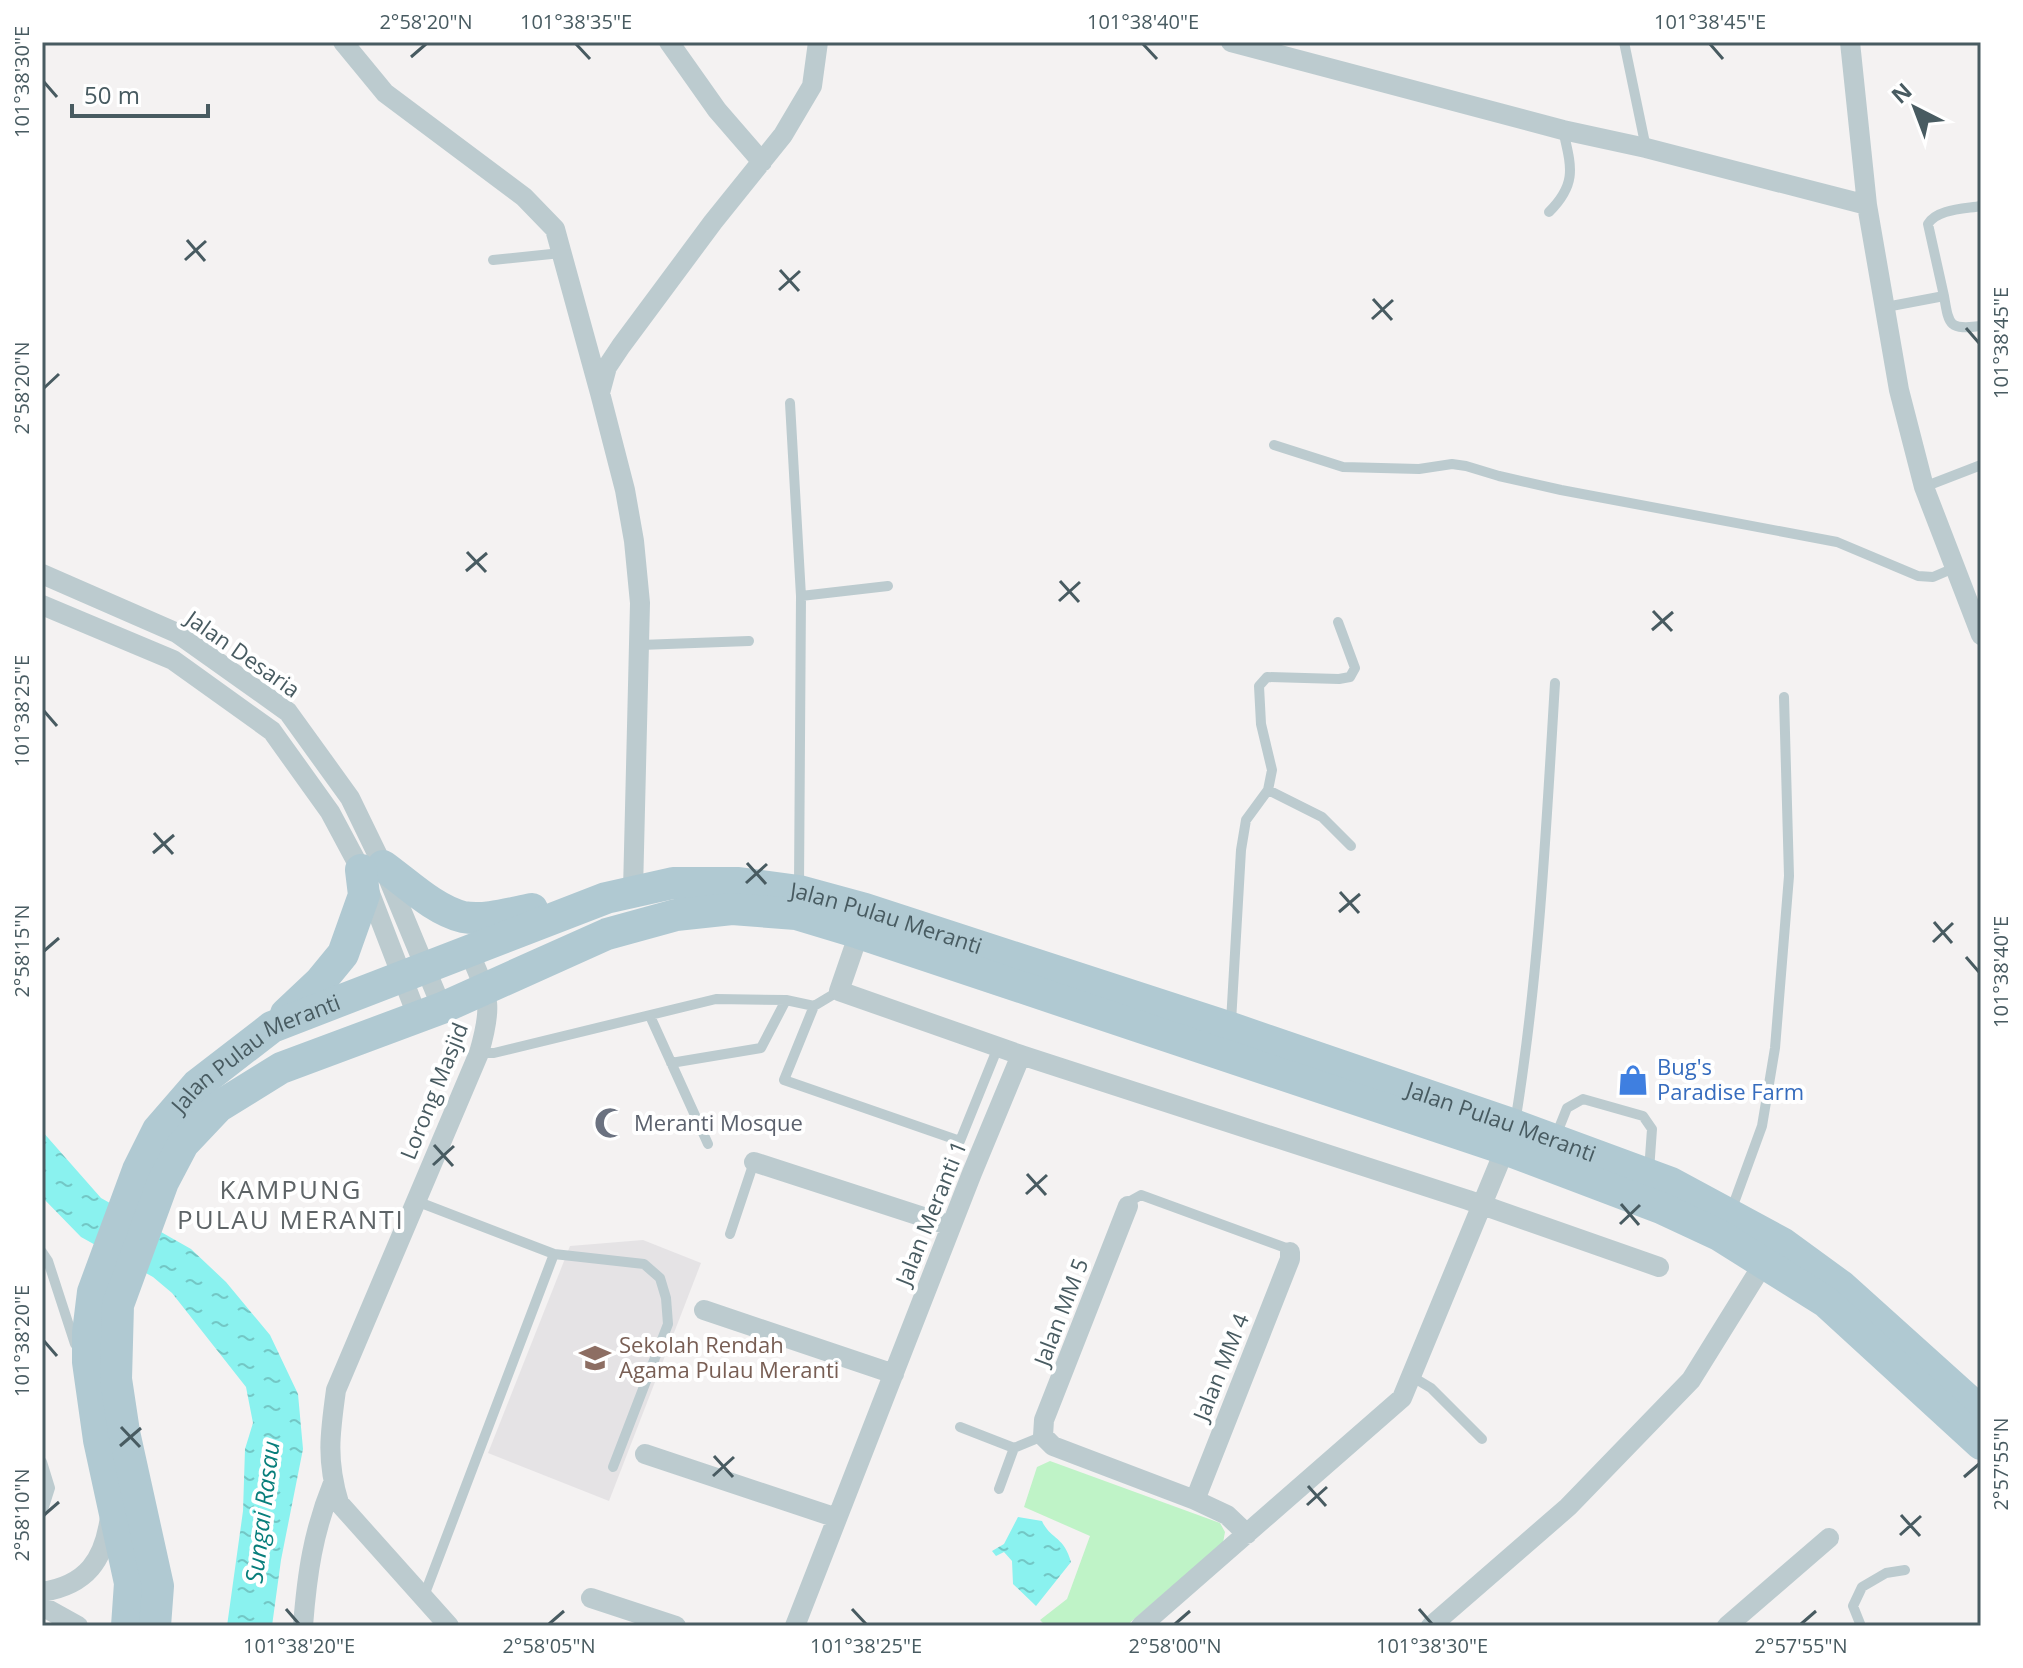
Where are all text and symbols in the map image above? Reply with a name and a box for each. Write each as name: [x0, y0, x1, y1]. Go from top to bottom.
text: 2°58'20"N: [379, 8, 473, 35]
text: 101°38'35"E: [520, 8, 632, 35]
text: 101°38'40"E: [1087, 8, 1199, 35]
text: 101°38'45"E: [1654, 8, 1766, 35]
text: 101°38'30"E: [8, 26, 35, 138]
scale bar: [72, 68, 208, 118]
north arrow: [1875, 68, 1955, 148]
text: N: [1884, 75, 1918, 110]
text: 50 m: [84, 78, 140, 111]
text: 101°38'45"E: [1987, 287, 2014, 399]
text: 2°58'20"N: [8, 341, 35, 435]
street label: Jalan Desaria: [179, 602, 307, 704]
text: 101°38'25"E: [8, 655, 35, 767]
street label: Jalan Pulau Meranti: [787, 874, 986, 960]
text: 2°58'15"N: [8, 904, 35, 998]
text: 101°38'40"E: [1987, 916, 2014, 1028]
street label: Jalan Pulau Meranti: [162, 986, 344, 1120]
street label: Lorong Masjid: [392, 1018, 474, 1164]
place label: Bug's Paradise Farm: [1657, 1051, 1804, 1106]
shop icon: Bug's Paradise Farm: [1616, 1063, 1650, 1097]
street label: Jalan Pulau Meranti: [1401, 1073, 1601, 1168]
mosque icon: Meranti Mosque: [593, 1106, 627, 1140]
place label: Meranti Mosque: [634, 1107, 803, 1137]
street label: Jalan Meranti 1: [887, 1136, 973, 1291]
district label: KAMPUNG PULAU MERANTI: [177, 1171, 405, 1237]
street label: Jalan MM 5: [1025, 1254, 1094, 1372]
text: 101°38'20"E: [8, 1285, 35, 1397]
street label: Jalan MM 4: [1184, 1308, 1255, 1426]
place label: Sekolah Rendah Agama Pulau Meranti: [619, 1329, 839, 1384]
school or university icon: Sekolah Rendah Agama Pulau Meranti: [578, 1341, 612, 1375]
text: 2°57'55"N: [1987, 1417, 2014, 1511]
water label: Sungai Rasau: [236, 1439, 287, 1585]
text: 2°58'10"N: [8, 1468, 35, 1562]
text: 101°38'20"E: [243, 1632, 355, 1659]
text: 2°58'05"N: [502, 1632, 596, 1659]
text: 101°38'25"E: [810, 1632, 922, 1659]
text: 2°58'00"N: [1128, 1632, 1222, 1659]
text: 101°38'30"E: [1376, 1632, 1488, 1659]
text: 2°57'55"N: [1754, 1632, 1848, 1659]

